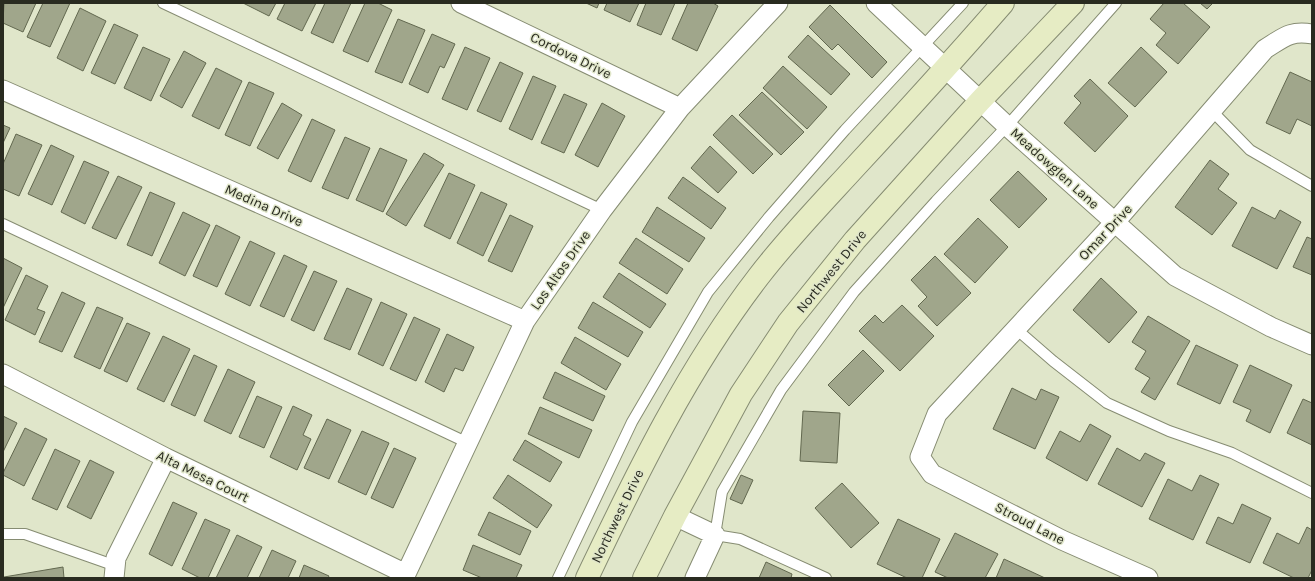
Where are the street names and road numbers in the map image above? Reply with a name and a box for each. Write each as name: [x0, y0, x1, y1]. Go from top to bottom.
street label: Cordova Drive: [528, 29, 614, 82]
street label: Meadowglen Lane: [1007, 124, 1103, 213]
street label: Medina Drive: [222, 181, 305, 230]
street label: Omar Drive: [1075, 201, 1136, 264]
street label: Northwest Drive: [793, 226, 870, 316]
street label: Los Altos Drive: [527, 227, 594, 313]
street label: Alta Mesa Court: [154, 447, 252, 506]
street label: Northwest Drive: [587, 467, 647, 566]
street label: Stroud Lane: [992, 499, 1068, 548]

